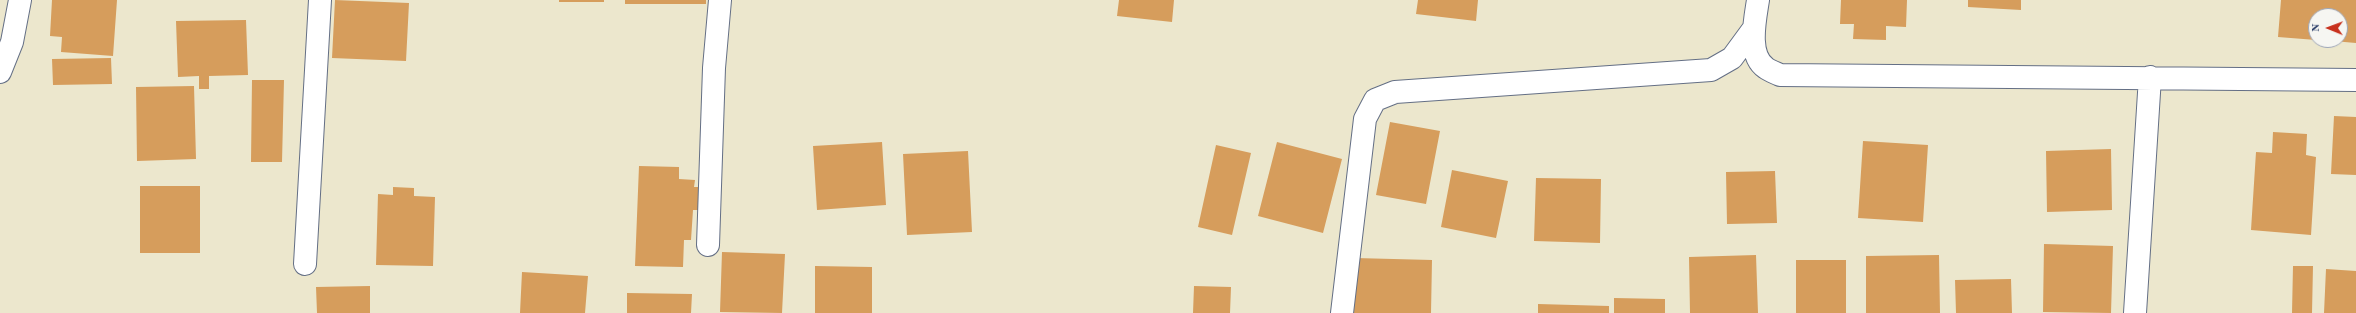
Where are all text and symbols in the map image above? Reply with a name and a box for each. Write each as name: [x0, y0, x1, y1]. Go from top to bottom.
north arrow: [2308, 8, 2348, 48]
text: N: [2311, 24, 2322, 32]

